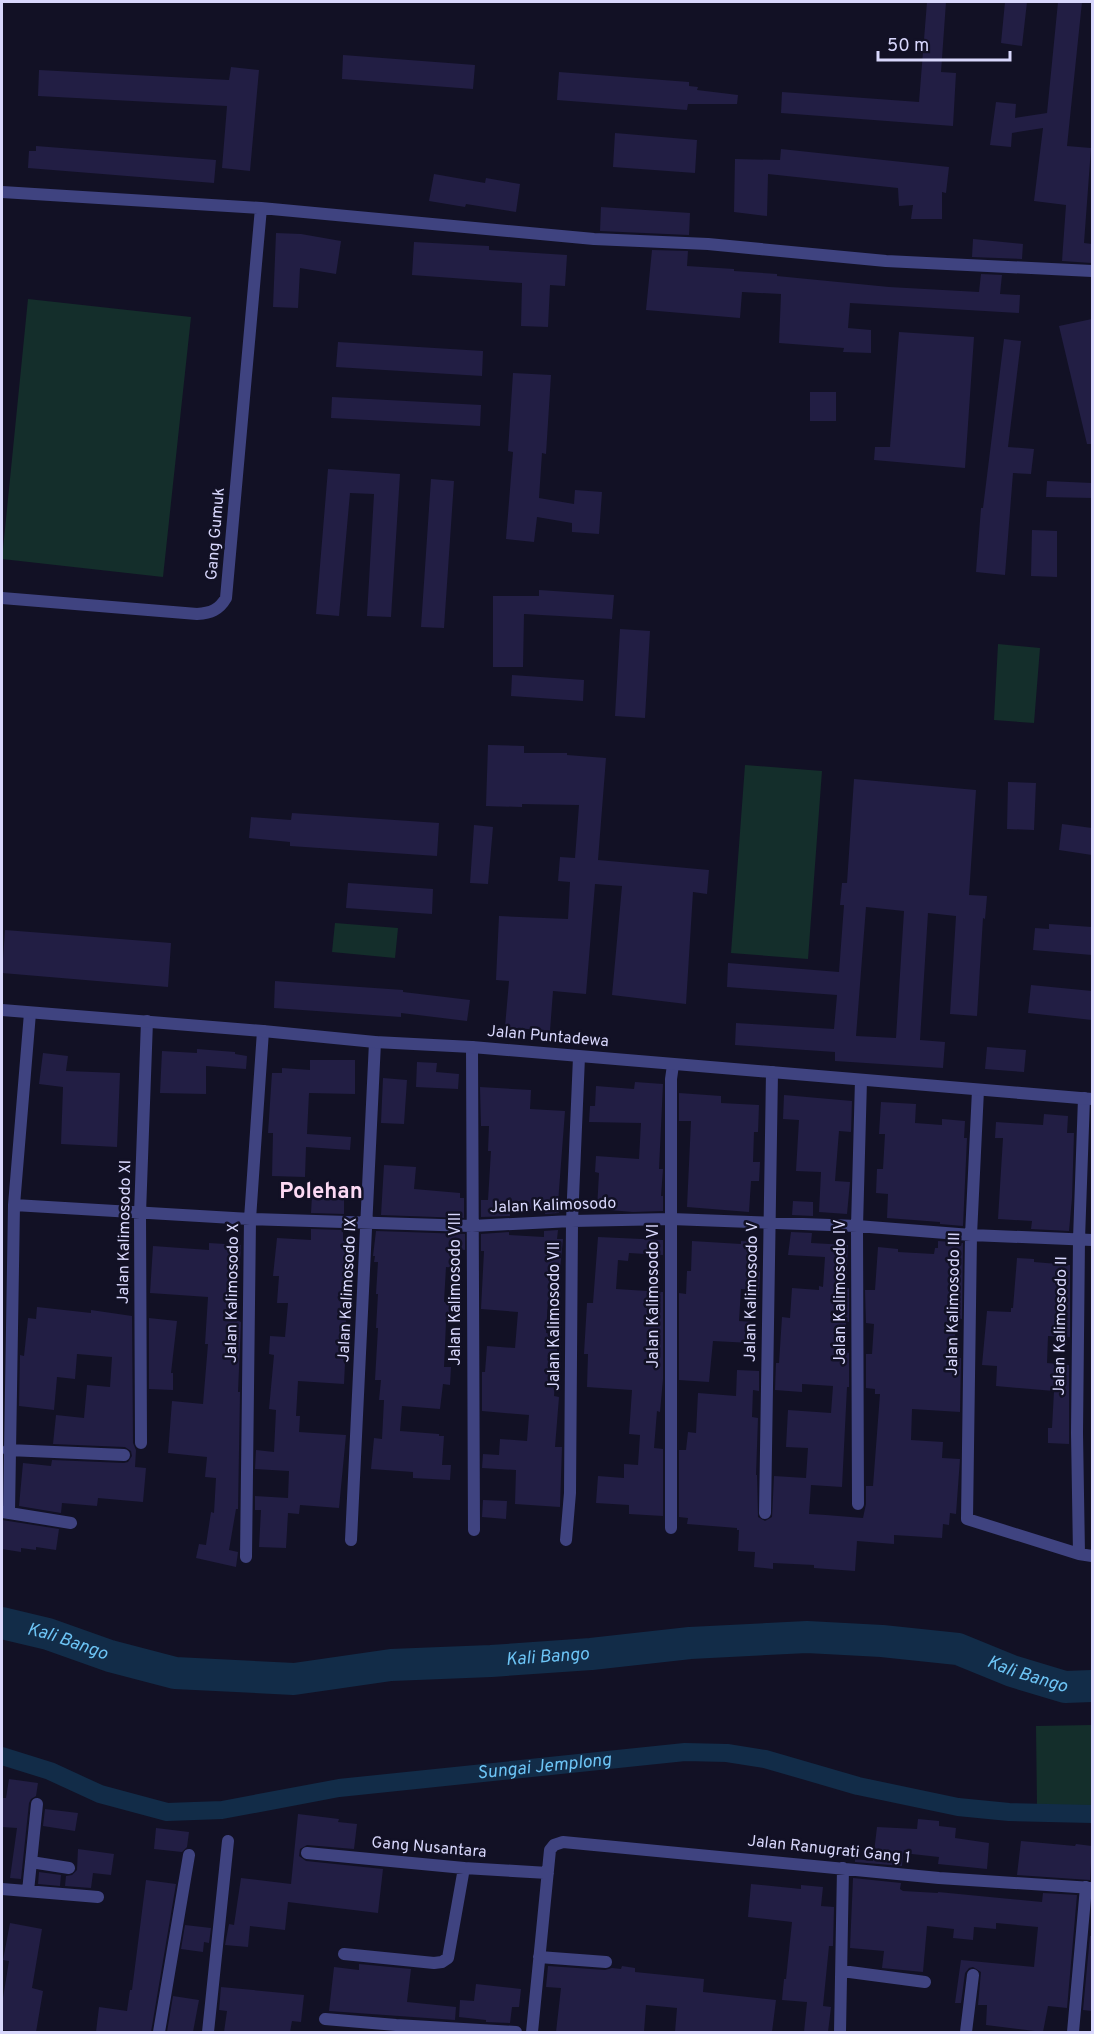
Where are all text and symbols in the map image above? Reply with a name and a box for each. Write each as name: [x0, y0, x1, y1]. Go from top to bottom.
scale bar: [878, 24, 1010, 62]
text: 50 m: [887, 35, 929, 58]
street label: Gang Gumuk: [202, 487, 230, 581]
street label: Jalan Puntadewa: [486, 1022, 610, 1052]
street label: Jalan Kalimosodo XI: [114, 1160, 136, 1304]
district label: Polehan: [279, 1179, 363, 1206]
street label: Jalan Kalimosodo: [489, 1194, 617, 1218]
street label: Jalan Kalimosodo VIII: [446, 1212, 466, 1366]
street label: Jalan Kalimosodo IX: [334, 1217, 362, 1363]
street label: Jalan Kalimosodo IV: [831, 1219, 851, 1365]
street label: Jalan Kalimosodo V: [741, 1222, 763, 1362]
street label: Jalan Kalimosodo X: [222, 1223, 244, 1363]
street label: Jalan Kalimosodo VI: [644, 1224, 664, 1368]
street label: Jalan Kalimosodo III: [943, 1232, 965, 1376]
street label: Jalan Kalimosodo VII: [545, 1241, 565, 1391]
street label: Jalan Kalimosodo II: [1050, 1256, 1072, 1396]
water label: Kali Bango: [25, 1618, 111, 1666]
water label: Kali Bango: [505, 1643, 590, 1671]
water label: Kali Bango: [983, 1651, 1071, 1699]
water label: Sungai Jemplong: [476, 1748, 613, 1785]
street label: Jalan Ranugrati Gang 1: [746, 1831, 912, 1869]
street label: Gang Nusantara: [371, 1833, 487, 1863]

